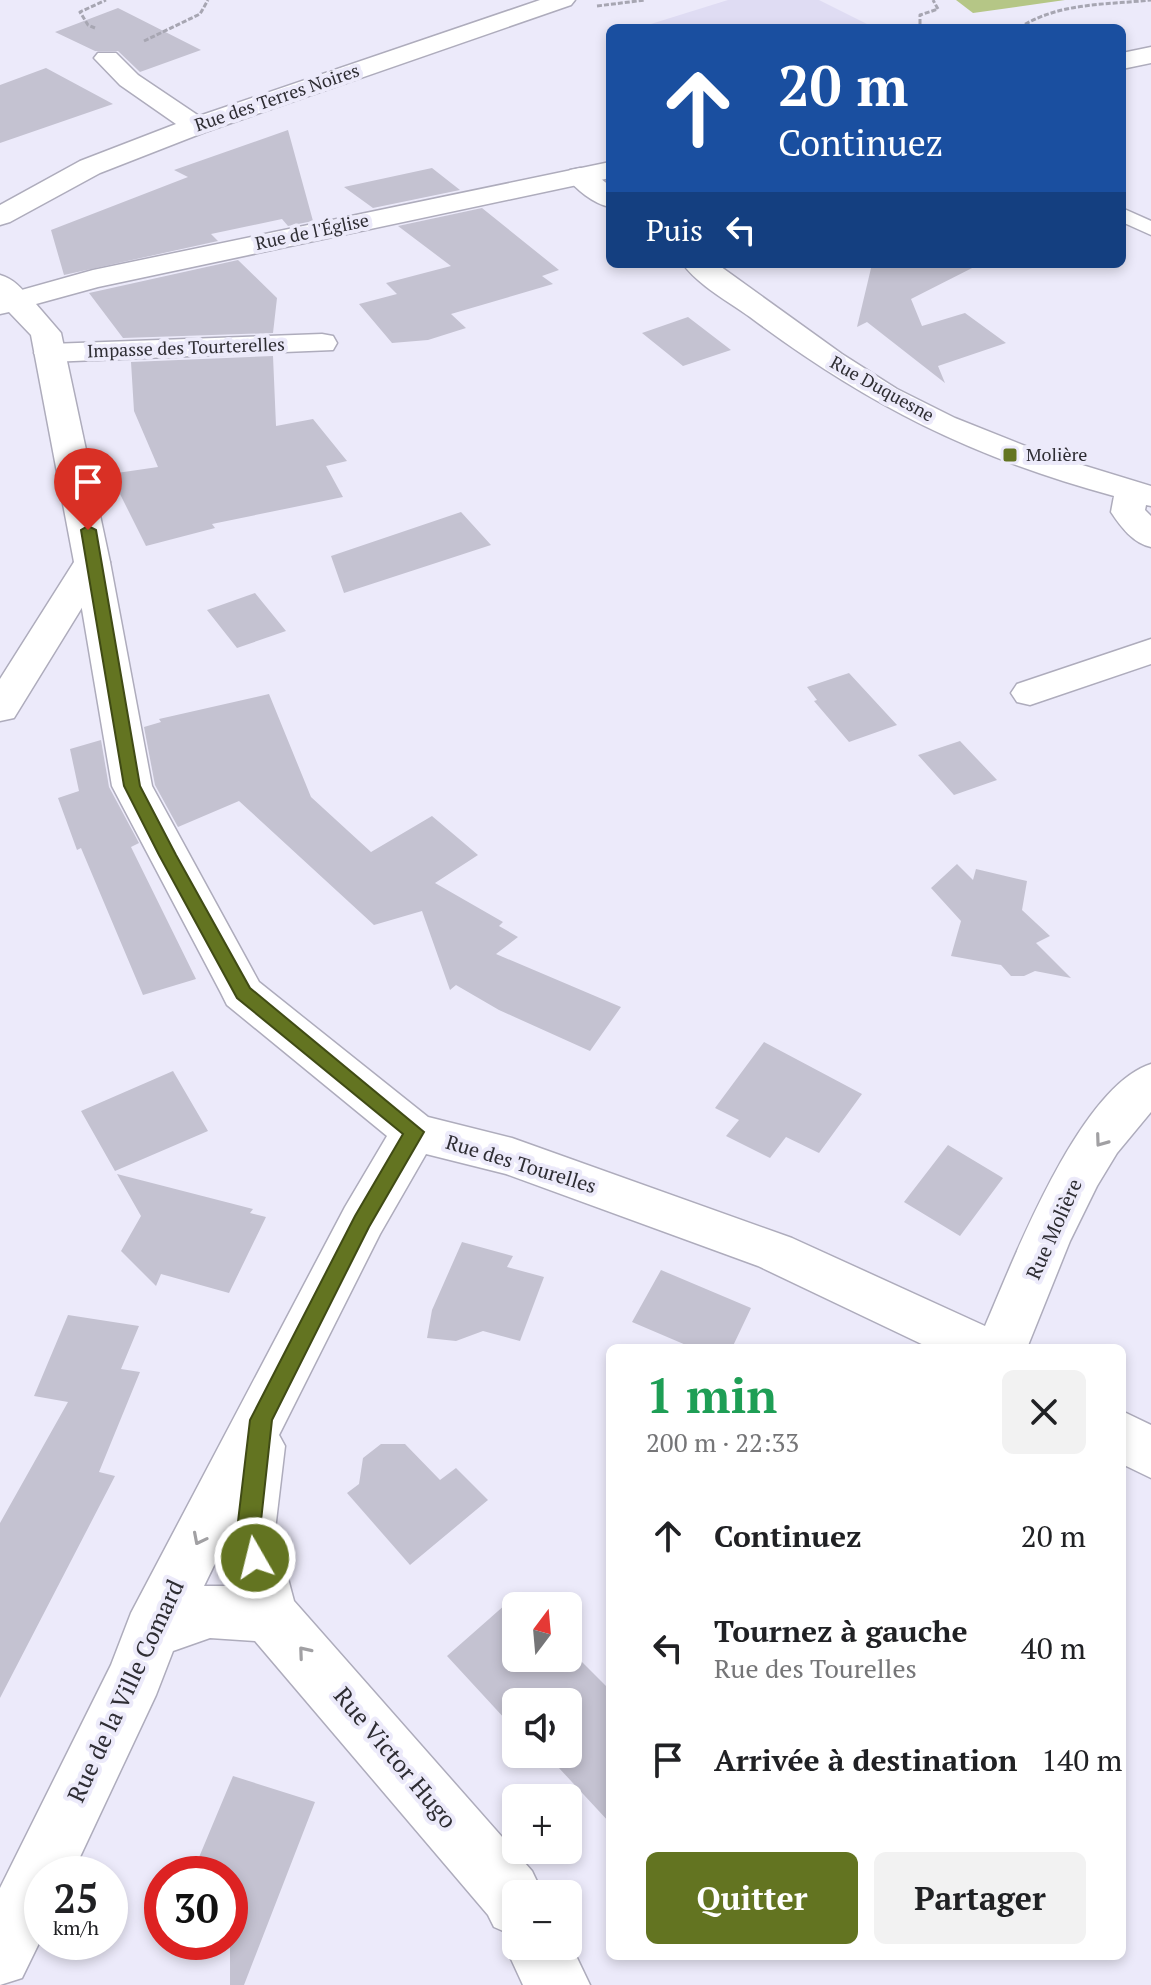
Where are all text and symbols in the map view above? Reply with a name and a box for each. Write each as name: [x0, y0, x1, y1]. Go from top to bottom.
text: 20 m: [778, 48, 908, 122]
icon: ahead: [646, 56, 750, 160]
street label: Rue des Terres Noires: [191, 58, 362, 137]
text: Continuez: [778, 119, 943, 166]
street label: Rue de l'Église: [253, 207, 371, 255]
icon: left: [719, 208, 763, 252]
text: Puis: [646, 210, 703, 250]
street label: Impasse des Tourterelles: [87, 332, 285, 362]
street label: Rue Duquesne: [826, 350, 939, 427]
place label: Molière: [1026, 442, 1087, 466]
marker: Molière: [1001, 446, 1019, 464]
pin: [54, 448, 122, 530]
icon: arrive: [66, 460, 110, 504]
street label: Rue des Tourelles: [443, 1128, 600, 1199]
one-way arrow: [1097, 1133, 1111, 1147]
street label: Rue Molière: [1019, 1174, 1088, 1283]
text: 1 min: [646, 1363, 777, 1427]
button: close: [1002, 1370, 1086, 1454]
text: 200 m · 22:33: [646, 1425, 799, 1459]
icon: ahead: [646, 1514, 690, 1558]
position arrow: [213, 1516, 297, 1600]
text: Continuez: [714, 1516, 861, 1556]
text: 20 m: [1021, 1516, 1086, 1556]
one-way arrow: [194, 1530, 209, 1545]
street label: Rue de la Ville Comard: [59, 1574, 191, 1807]
north arrow: [502, 1592, 582, 1672]
map controls: [502, 1592, 582, 1960]
text: Tournez à gauche: [714, 1611, 968, 1651]
icon: left: [646, 1626, 690, 1670]
text: 40 m: [1021, 1628, 1086, 1668]
one-way arrow: [299, 1647, 314, 1662]
text: Rue des Tourelles: [714, 1651, 917, 1685]
street label: Rue Victor Hugo: [327, 1680, 464, 1835]
button: sound: [502, 1688, 582, 1768]
icon: arrive: [646, 1738, 690, 1782]
text: Arrivée à destination: [714, 1740, 1017, 1780]
text: 140 m: [1041, 1740, 1122, 1780]
button: +: [502, 1784, 582, 1864]
button: Quitter: [646, 1852, 858, 1944]
button: Partager: [874, 1852, 1086, 1944]
speed limit sign: 30: [144, 1856, 248, 1960]
text: 25: [53, 1871, 99, 1924]
button: −: [502, 1880, 582, 1960]
text: km/h: [53, 1914, 99, 1941]

